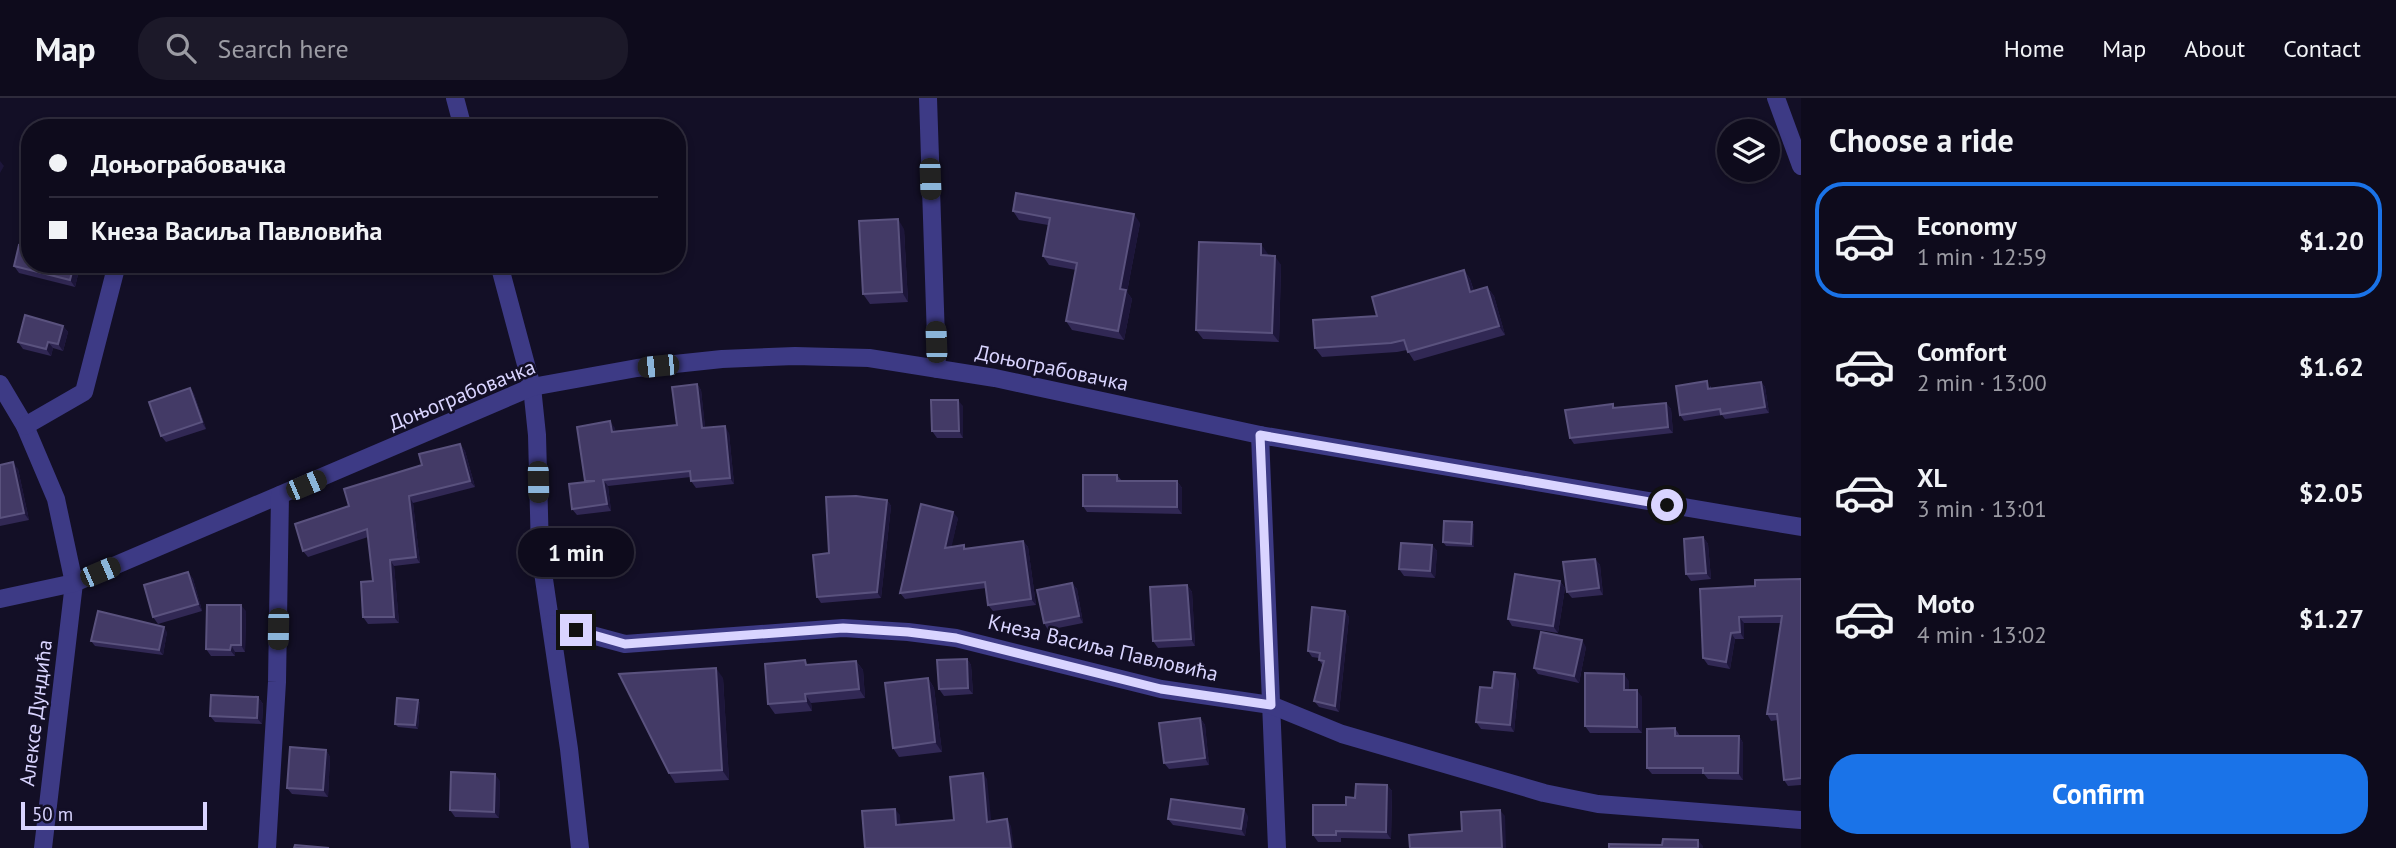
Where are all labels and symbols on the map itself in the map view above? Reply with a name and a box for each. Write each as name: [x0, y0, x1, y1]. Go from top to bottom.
car: [919, 158, 942, 200]
car: [925, 321, 948, 363]
street label: Доњограбовачка: [973, 338, 1131, 397]
street label: Доњограбовачка: [385, 353, 539, 436]
car: [637, 353, 680, 379]
car: [528, 461, 549, 503]
car: [283, 467, 330, 503]
route start: [1651, 489, 1683, 521]
callout: 1 min: [518, 528, 634, 578]
car: [77, 554, 124, 590]
car: [268, 608, 289, 650]
street label: Кнеза Васиља Павловића: [985, 608, 1221, 687]
route end: [560, 614, 592, 646]
street label: Алексе Дундића: [13, 638, 58, 788]
scale bar: [21, 799, 206, 831]

